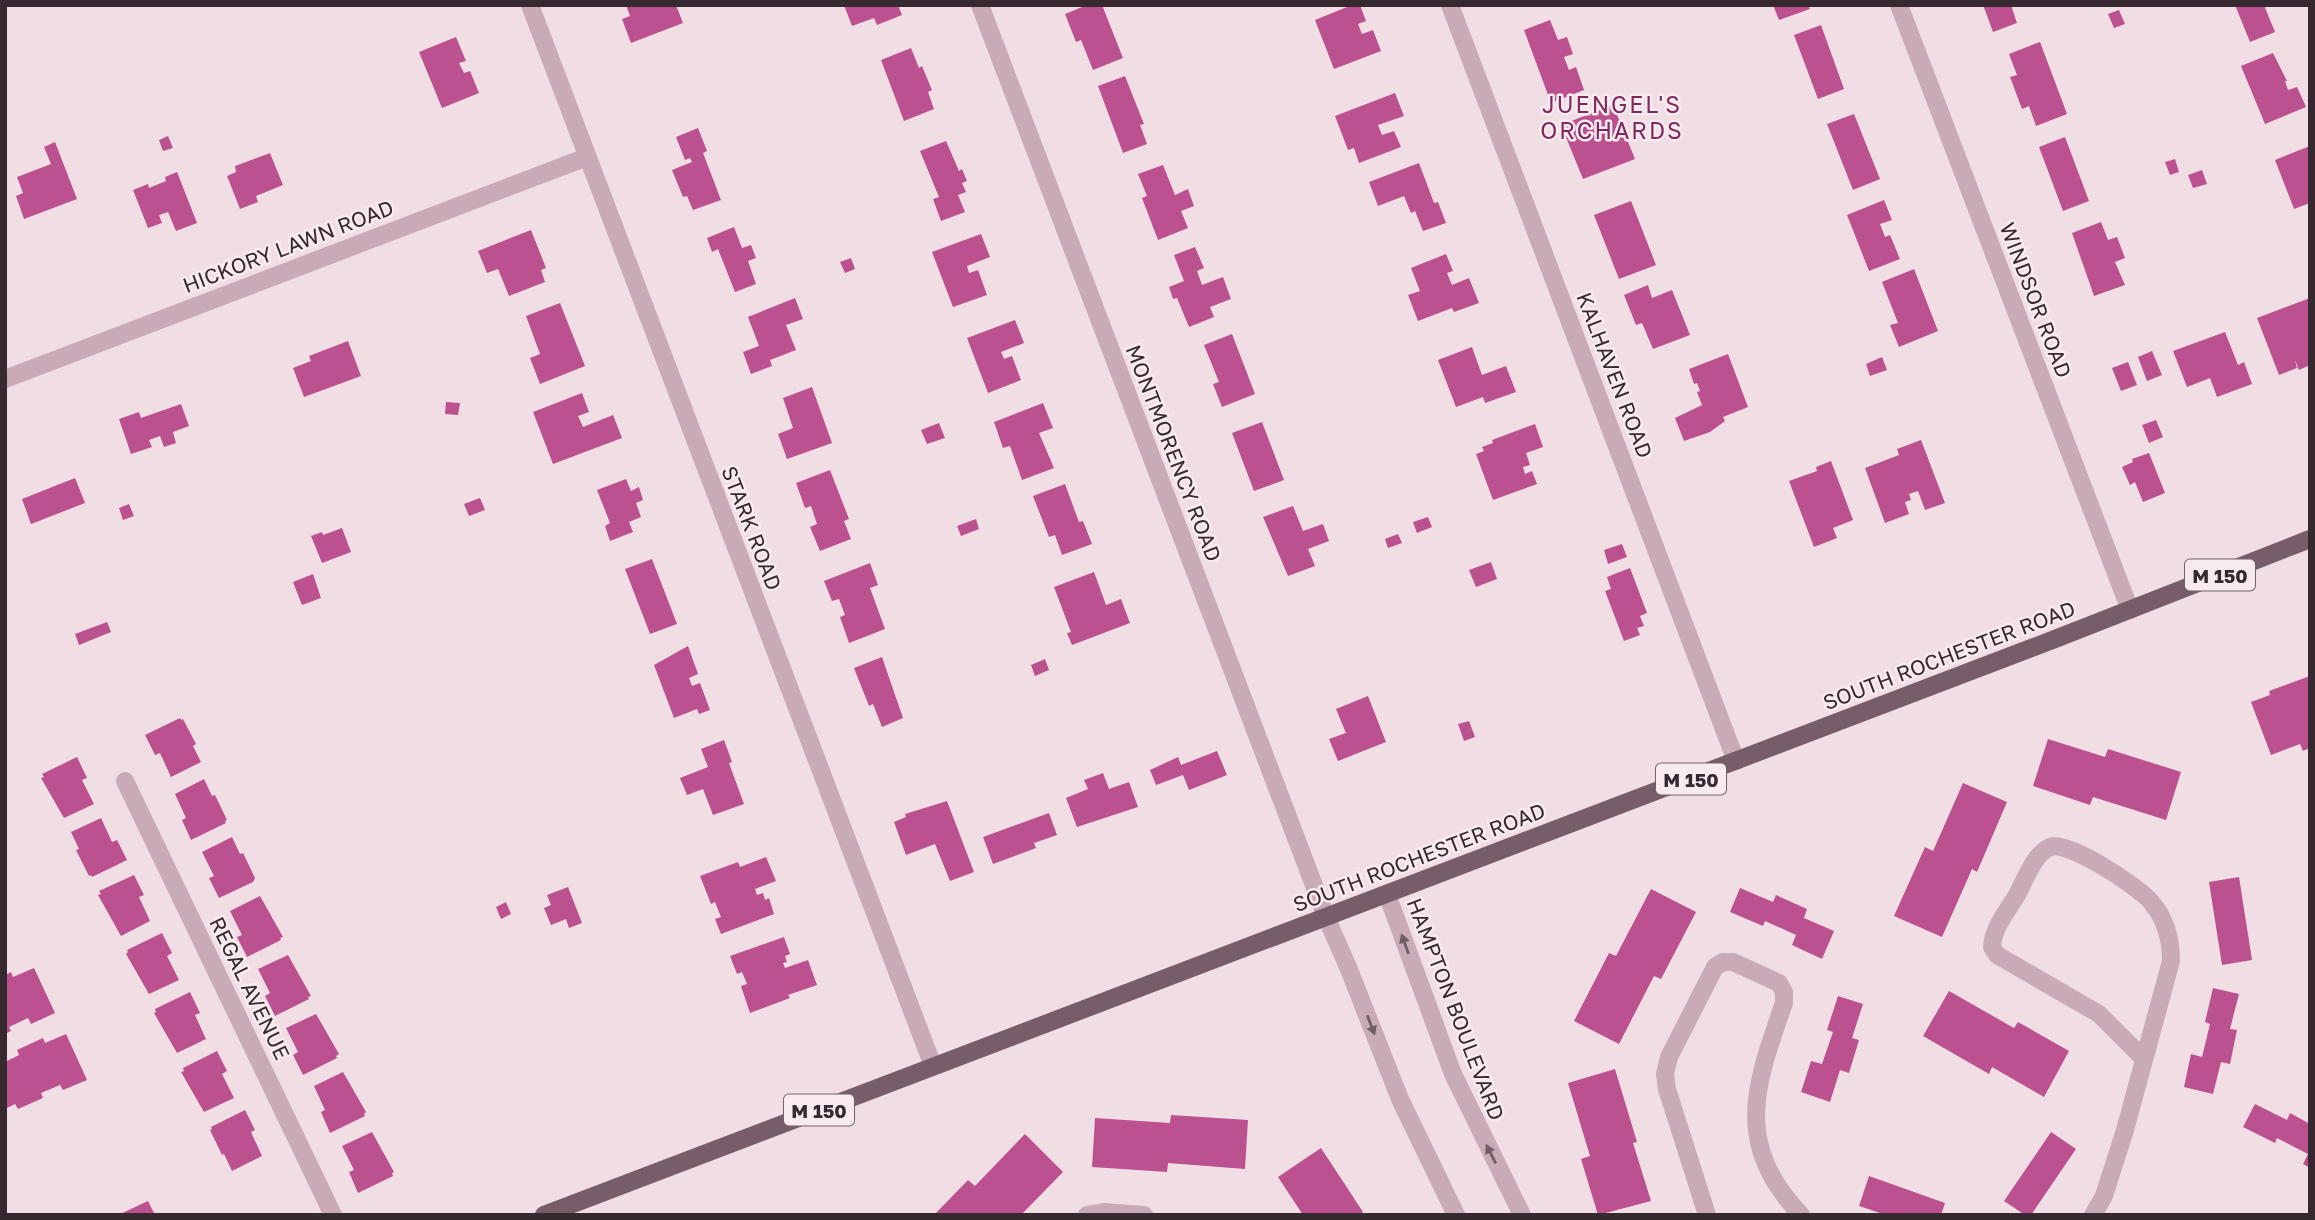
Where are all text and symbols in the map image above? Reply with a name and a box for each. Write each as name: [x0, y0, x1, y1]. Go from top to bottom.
district label: JUENGEL'S ORCHARDS: [1540, 90, 1684, 144]
street label: HICKORY LAWN ROAD: [179, 194, 397, 298]
street label: WINDSOR ROAD: [1994, 219, 2078, 381]
street label: KALHAVEN ROAD: [1571, 288, 1659, 462]
street label: MONTMORENCY ROAD: [1121, 341, 1227, 565]
street label: STARK ROAD: [716, 462, 788, 594]
road number: M 150: [2185, 560, 2255, 590]
street label: SOUTH ROCHESTER ROAD: [1819, 595, 2079, 715]
road number: M 150: [1656, 764, 1726, 794]
street label: SOUTH ROCHESTER ROAD: [1289, 797, 1549, 917]
street label: HAMPTON BOULEVARD: [1402, 894, 1510, 1124]
street label: REGAL AVENUE: [204, 912, 296, 1064]
one-way arrow: [1399, 933, 1410, 954]
one-way arrow: [1366, 1015, 1377, 1036]
road number: M 150: [784, 1094, 854, 1126]
one-way arrow: [1485, 1144, 1496, 1164]

